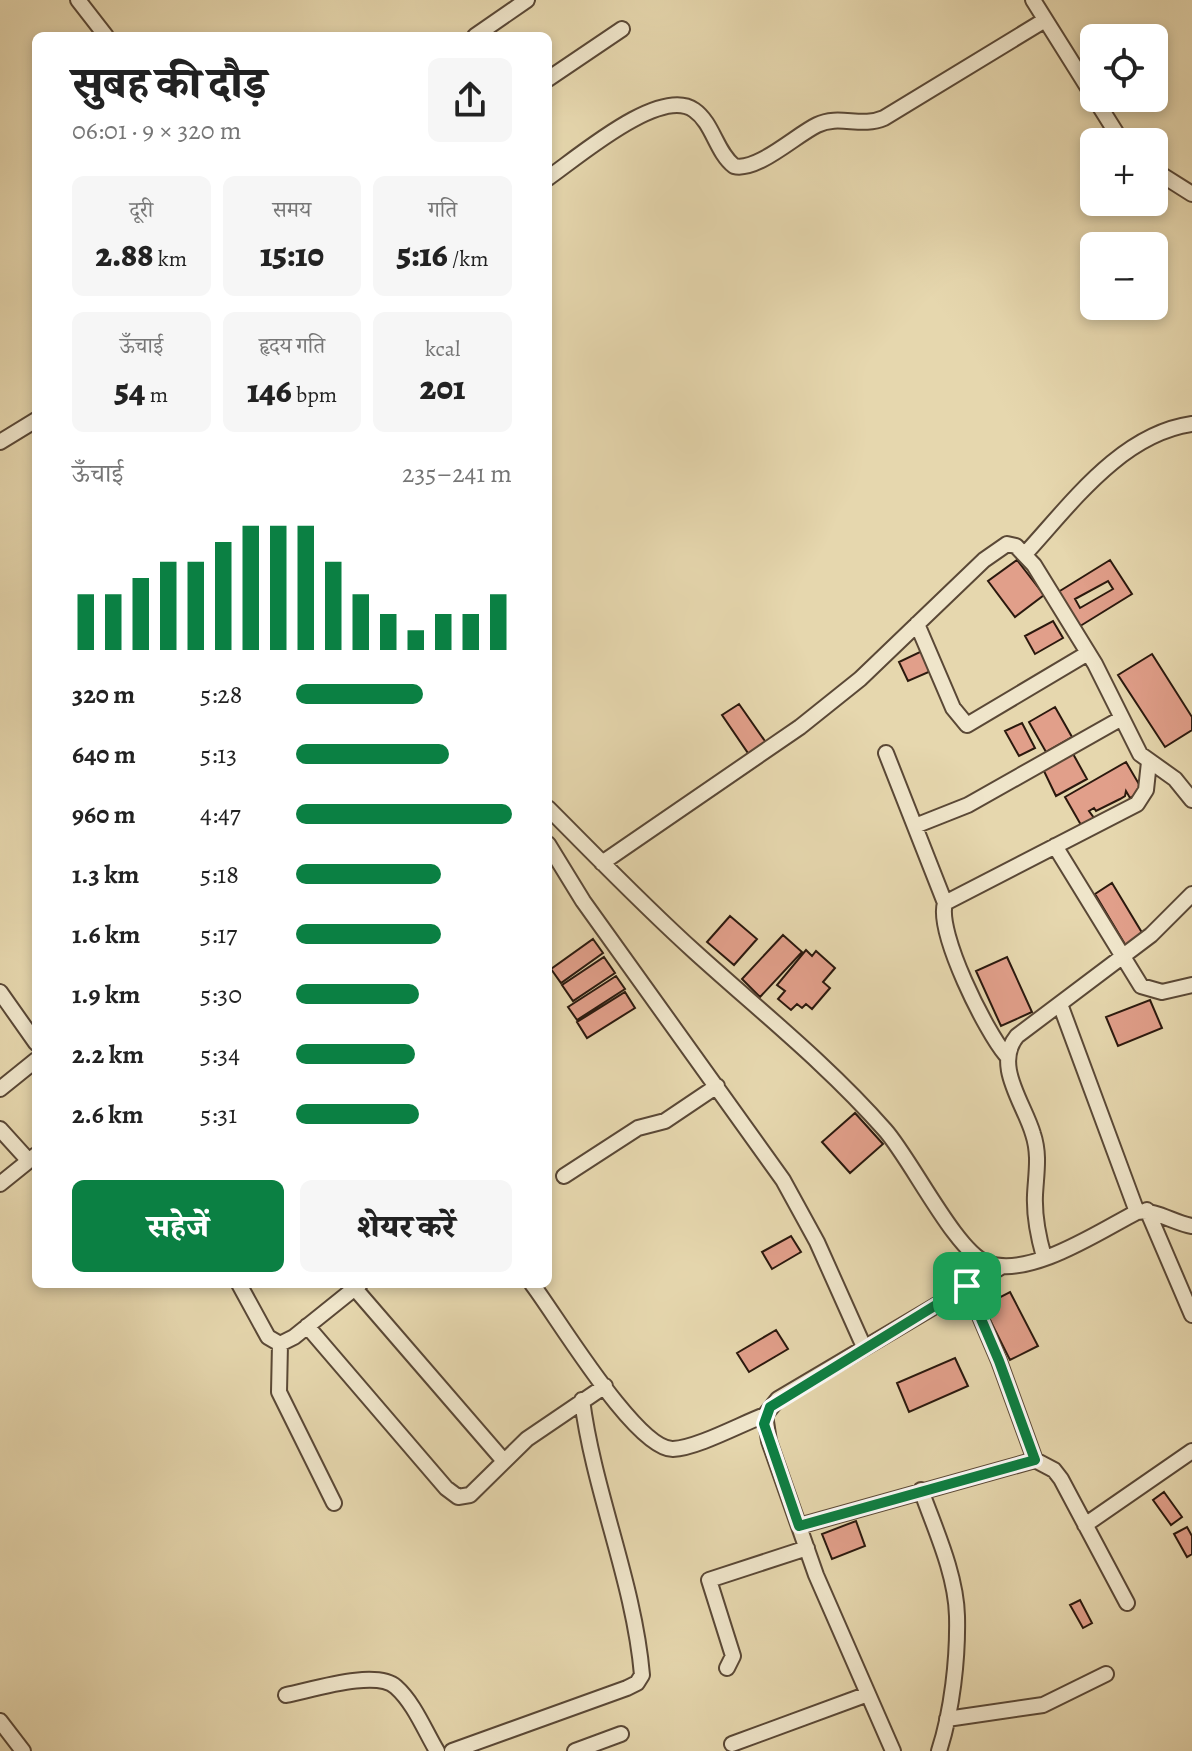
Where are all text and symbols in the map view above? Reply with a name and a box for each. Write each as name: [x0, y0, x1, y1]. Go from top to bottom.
map controls: [1080, 24, 1168, 320]
button: locate: [1080, 24, 1168, 112]
text: सुबह की दौड़: [72, 53, 267, 113]
button: share: [428, 58, 512, 142]
text: 06:01 · 9 × 320 m: [72, 113, 241, 148]
button: +: [1080, 128, 1168, 216]
text: दूरी: [129, 195, 153, 225]
text: समय: [273, 195, 311, 225]
text: गति: [428, 195, 457, 225]
text: 2.88: [96, 231, 153, 278]
text: 15:10: [260, 231, 324, 278]
text: 5:16: [397, 231, 448, 278]
button: −: [1080, 232, 1168, 320]
text: km: [153, 244, 187, 274]
text: /km: [448, 244, 489, 274]
text: ऊँचाई: [120, 331, 163, 361]
text: हृदय गति: [259, 331, 325, 361]
text: kcal: [425, 334, 460, 364]
text: 201: [420, 364, 465, 411]
text: 54: [115, 367, 145, 414]
text: 146: [247, 367, 292, 414]
text: m: [145, 380, 168, 410]
text: bpm: [292, 380, 337, 410]
text: ऊँचाई: [72, 456, 123, 491]
text: 235–241 m: [402, 456, 512, 491]
text: 320 m: [72, 677, 135, 712]
text: 5:28: [200, 677, 242, 712]
text: 640 m: [72, 737, 136, 772]
text: 5:13: [200, 737, 237, 772]
text: 960 m: [72, 797, 136, 832]
text: 4:47: [200, 797, 241, 832]
text: 1.3 km: [72, 857, 139, 892]
text: 5:18: [200, 857, 239, 892]
text: 1.6 km: [72, 917, 140, 952]
text: 5:17: [200, 917, 237, 952]
text: 1.9 km: [72, 977, 140, 1012]
text: 5:30: [200, 977, 242, 1012]
text: 2.2 km: [72, 1037, 144, 1072]
text: 5:34: [200, 1037, 240, 1072]
text: 2.6 km: [72, 1097, 144, 1132]
text: 5:31: [200, 1097, 237, 1132]
button: सहेजें: [72, 1180, 284, 1272]
button: शेयर करें: [300, 1180, 512, 1272]
pin: [933, 1252, 1001, 1320]
icon: arrive: [945, 1264, 989, 1308]

